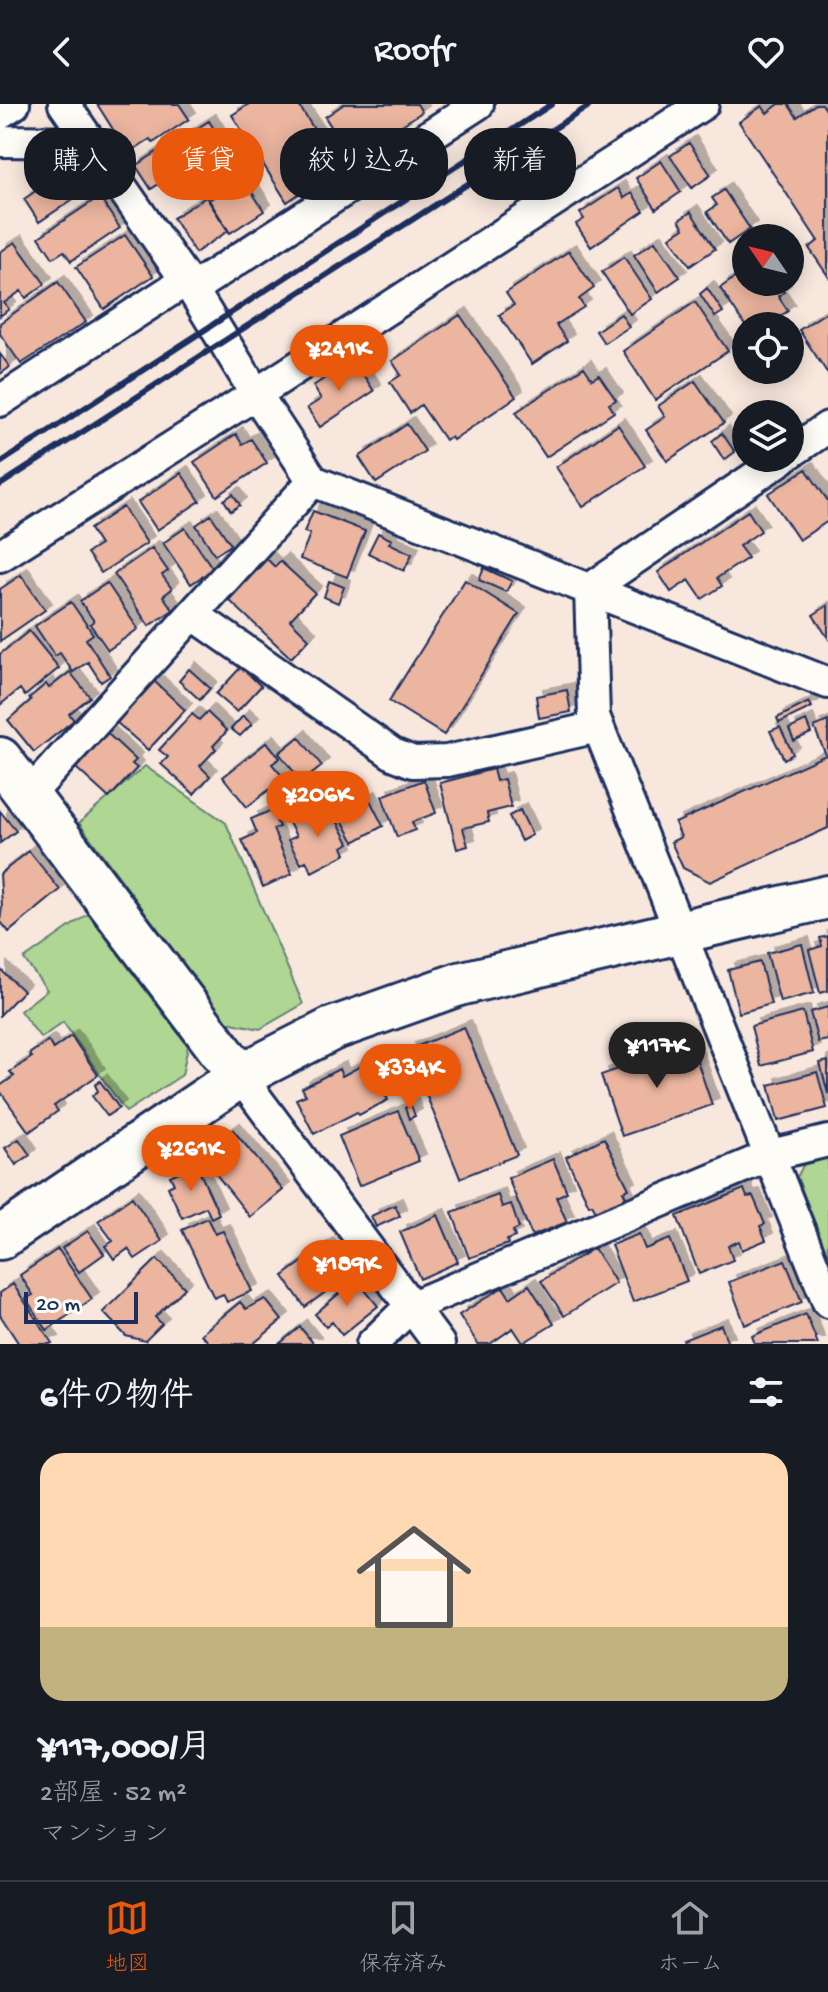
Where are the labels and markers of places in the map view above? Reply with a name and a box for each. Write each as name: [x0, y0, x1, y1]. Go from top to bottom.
pin: ¥241K: [283, 325, 395, 393]
pin: ¥206K: [262, 771, 374, 839]
pin: ¥117K: [601, 1022, 713, 1090]
pin: ¥334K: [354, 1044, 466, 1112]
pin: ¥261K: [135, 1125, 247, 1193]
pin: ¥189K: [291, 1240, 403, 1308]

